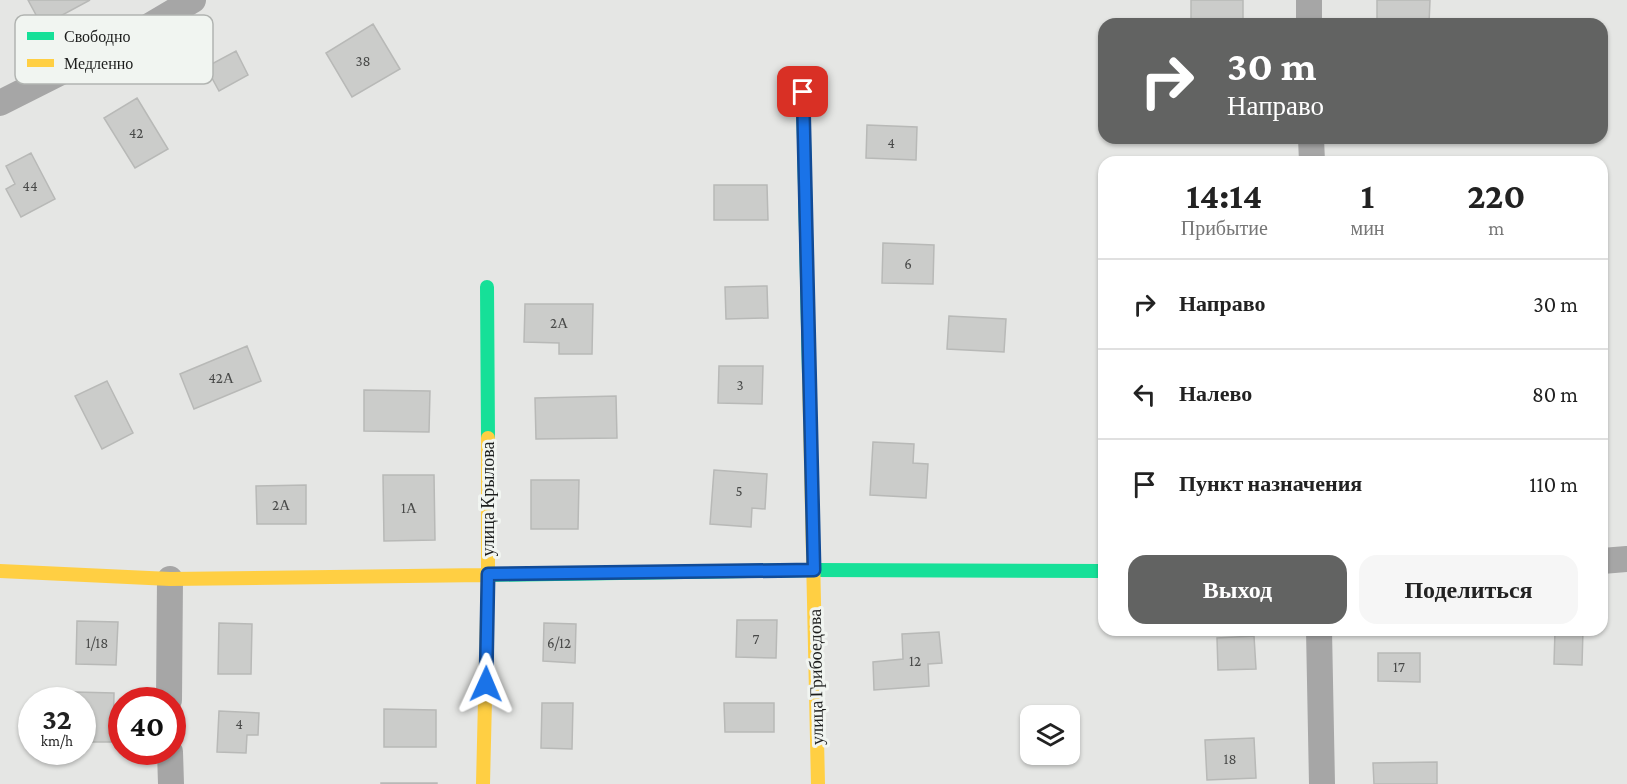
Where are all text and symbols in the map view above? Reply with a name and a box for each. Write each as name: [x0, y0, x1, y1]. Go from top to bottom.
legend: [15, 15, 213, 84]
text: Свободно: [64, 28, 131, 46]
icon: right: [1128, 42, 1206, 120]
text: 30 m: [1227, 42, 1317, 89]
house number: 38: [355, 53, 371, 69]
text: Медленно: [64, 55, 133, 73]
pin: [777, 66, 828, 117]
icon: arrive: [786, 75, 819, 108]
text: Направо: [1227, 91, 1324, 121]
house number: 42: [129, 125, 143, 141]
house number: 4: [887, 135, 895, 151]
text: 14:14: [1186, 176, 1262, 216]
text: 1: [1361, 176, 1374, 216]
text: 220: [1467, 176, 1525, 216]
house number: 44: [22, 178, 38, 194]
text: Прибытие: [1181, 217, 1268, 239]
text: мин: [1350, 217, 1385, 239]
text: m: [1488, 217, 1504, 239]
house number: 6: [904, 256, 912, 272]
icon: right: [1128, 288, 1161, 321]
text: Направо: [1179, 291, 1265, 316]
text: 30 m: [1533, 292, 1578, 317]
house number: 2А: [550, 315, 568, 331]
house number: 42А: [208, 370, 234, 386]
house number: 3: [736, 377, 744, 393]
icon: left: [1128, 378, 1161, 411]
text: Налево: [1179, 381, 1252, 406]
text: 80 m: [1532, 382, 1578, 407]
street label: улица Крылова: [478, 441, 498, 557]
icon: arrive: [1128, 468, 1161, 501]
text: Пункт назначения: [1179, 471, 1362, 496]
text: 110 m: [1529, 472, 1578, 497]
house number: 5: [735, 483, 743, 499]
house number: 2А: [272, 497, 290, 513]
house number: 1А: [401, 500, 417, 516]
button: Выход: [1128, 555, 1347, 624]
button: Поделиться: [1359, 555, 1578, 624]
street label: улица Грибоедова: [805, 609, 827, 745]
house number: 7: [753, 631, 760, 647]
house number: 1/18: [86, 635, 108, 651]
house number: 6/12: [547, 635, 571, 651]
position arrow: [454, 652, 518, 716]
house number: 12: [909, 653, 921, 669]
house number: 17: [1393, 659, 1405, 675]
speed limit sign: 40: [108, 687, 186, 765]
text: 32: [42, 702, 72, 735]
map controls: [1020, 705, 1080, 765]
button: layers: [1020, 705, 1080, 765]
house number: 4: [235, 716, 243, 732]
text: km/h: [41, 733, 73, 749]
house number: 18: [1223, 751, 1237, 767]

